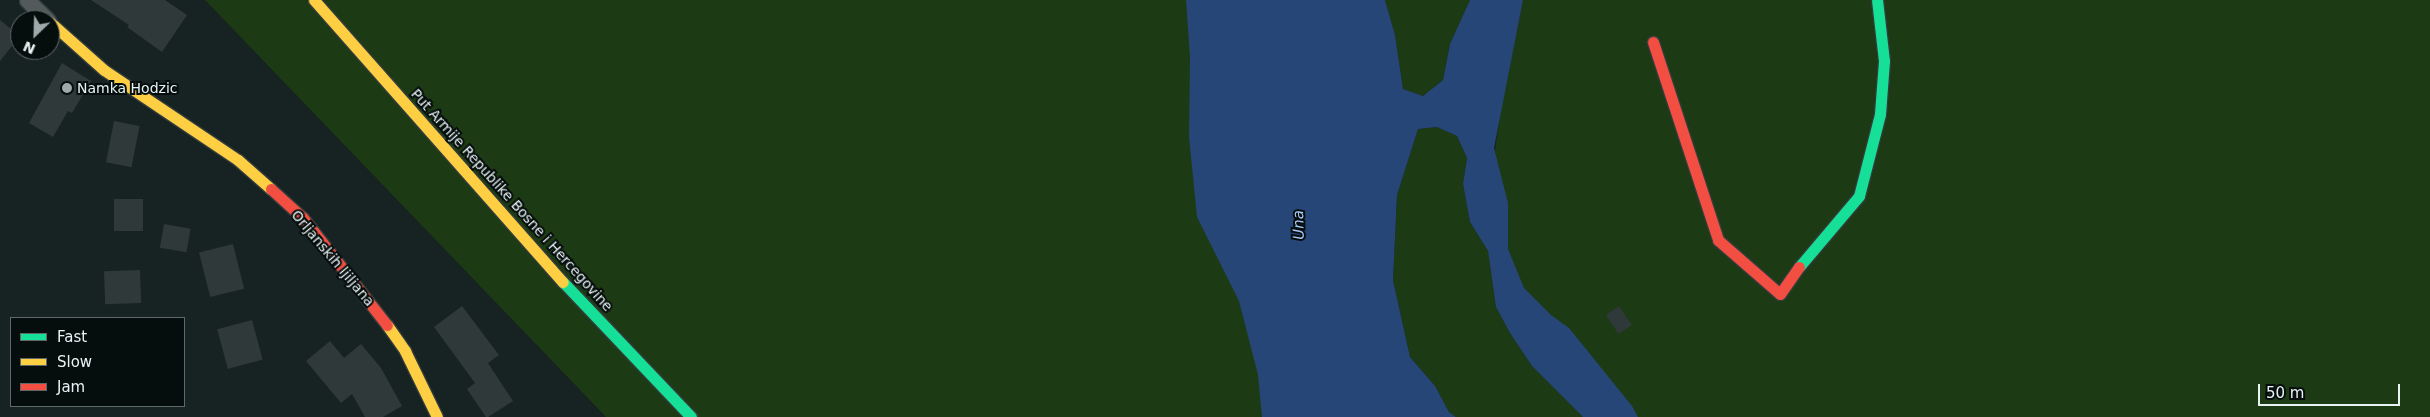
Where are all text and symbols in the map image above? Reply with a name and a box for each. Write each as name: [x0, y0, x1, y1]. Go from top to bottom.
north arrow: [10, 10, 60, 60]
text: N: [21, 38, 38, 57]
place label: Namka Hodzic: [77, 80, 177, 96]
marker: Namka Hodzic: [61, 82, 73, 94]
street label: Put Armije Republike Bosne i Hercegovine: [408, 85, 616, 315]
street label: Orljanskih ljiljana: [288, 207, 378, 309]
water label: Una: [1290, 210, 1308, 240]
legend: [10, 317, 185, 407]
text: Fast: [57, 328, 87, 346]
text: Slow: [57, 353, 92, 371]
scale bar: [2260, 374, 2402, 406]
text: Jam: [57, 378, 85, 396]
text: 50 m: [2266, 384, 2304, 402]

